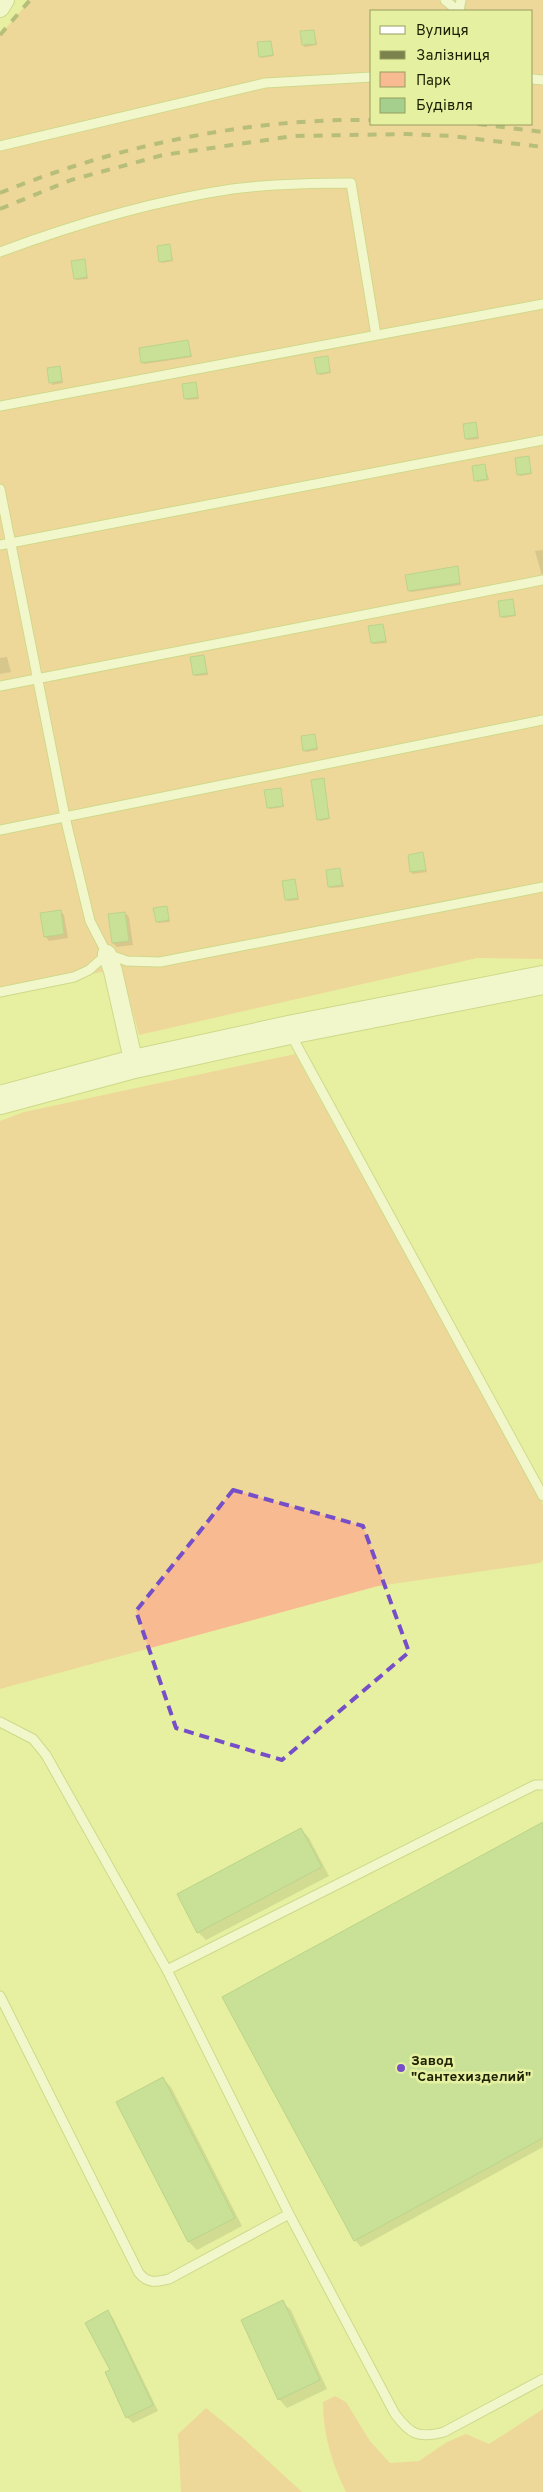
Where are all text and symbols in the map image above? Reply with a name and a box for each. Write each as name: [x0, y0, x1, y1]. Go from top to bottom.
legend: [370, 10, 533, 125]
text: Вулиця: [416, 22, 469, 41]
text: Залізниця: [416, 47, 490, 66]
text: Парк: [416, 72, 451, 91]
text: Будівля: [416, 97, 473, 116]
place label: Завод "Сантехизделий": [411, 2053, 531, 2086]
marker: Завод "Сантехизделий": [395, 2062, 407, 2074]

